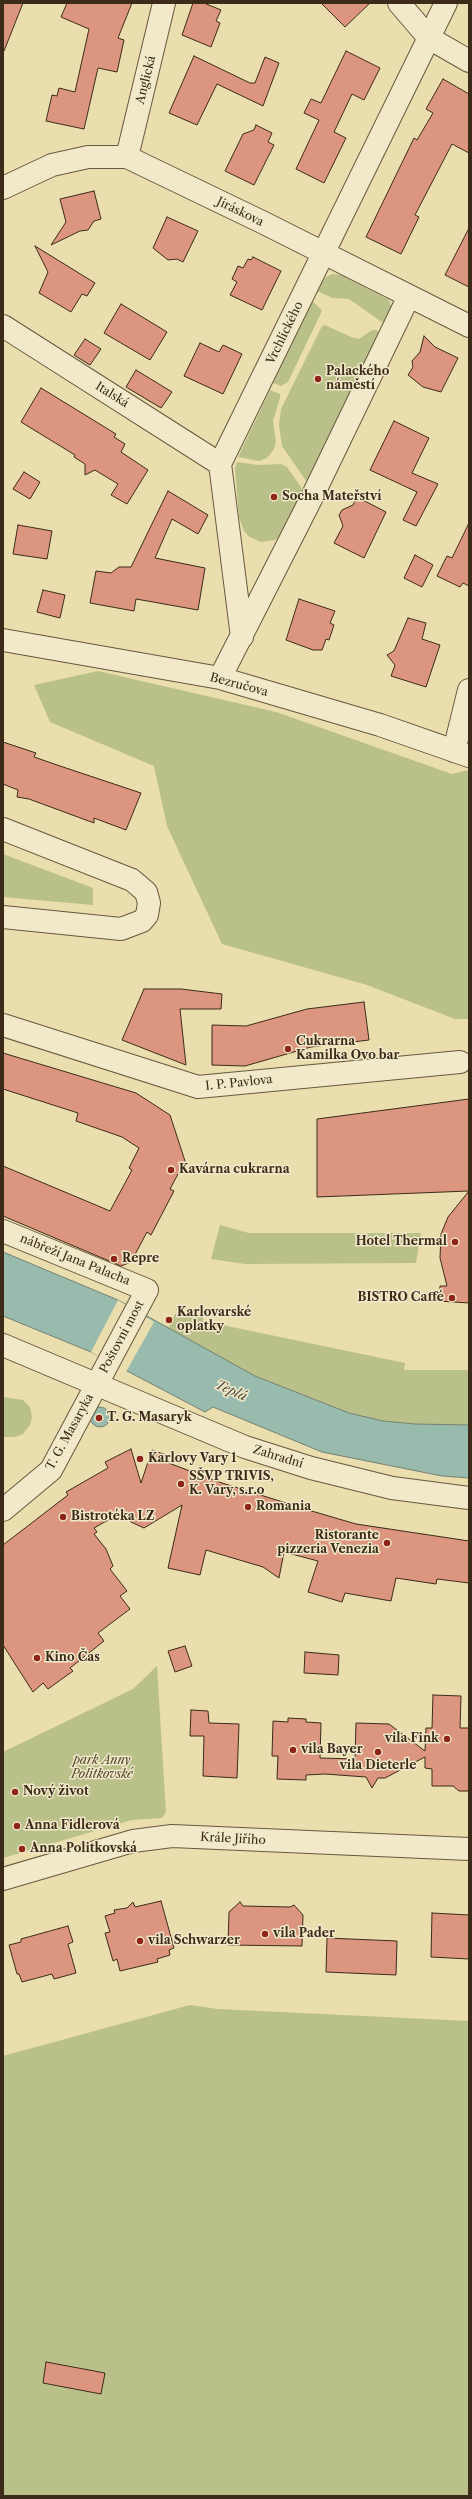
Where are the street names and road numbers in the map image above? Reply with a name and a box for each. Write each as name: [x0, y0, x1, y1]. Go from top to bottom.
street label: Anglická: [133, 54, 159, 106]
street label: Jiráskova: [214, 194, 266, 230]
street label: Vrchlického: [264, 299, 306, 367]
street label: Italská: [93, 379, 131, 411]
street label: Bezručova: [208, 670, 270, 700]
street label: I. P. Pavlova: [205, 1072, 273, 1094]
street label: nábřeží Jana Palacha: [18, 1231, 132, 1289]
street label: Poštovní most: [97, 1298, 147, 1376]
street label: T. G. Masaryka: [43, 1391, 97, 1473]
street label: Zahradní: [251, 1443, 305, 1471]
street label: Krále Jiřího: [200, 1830, 266, 1848]

